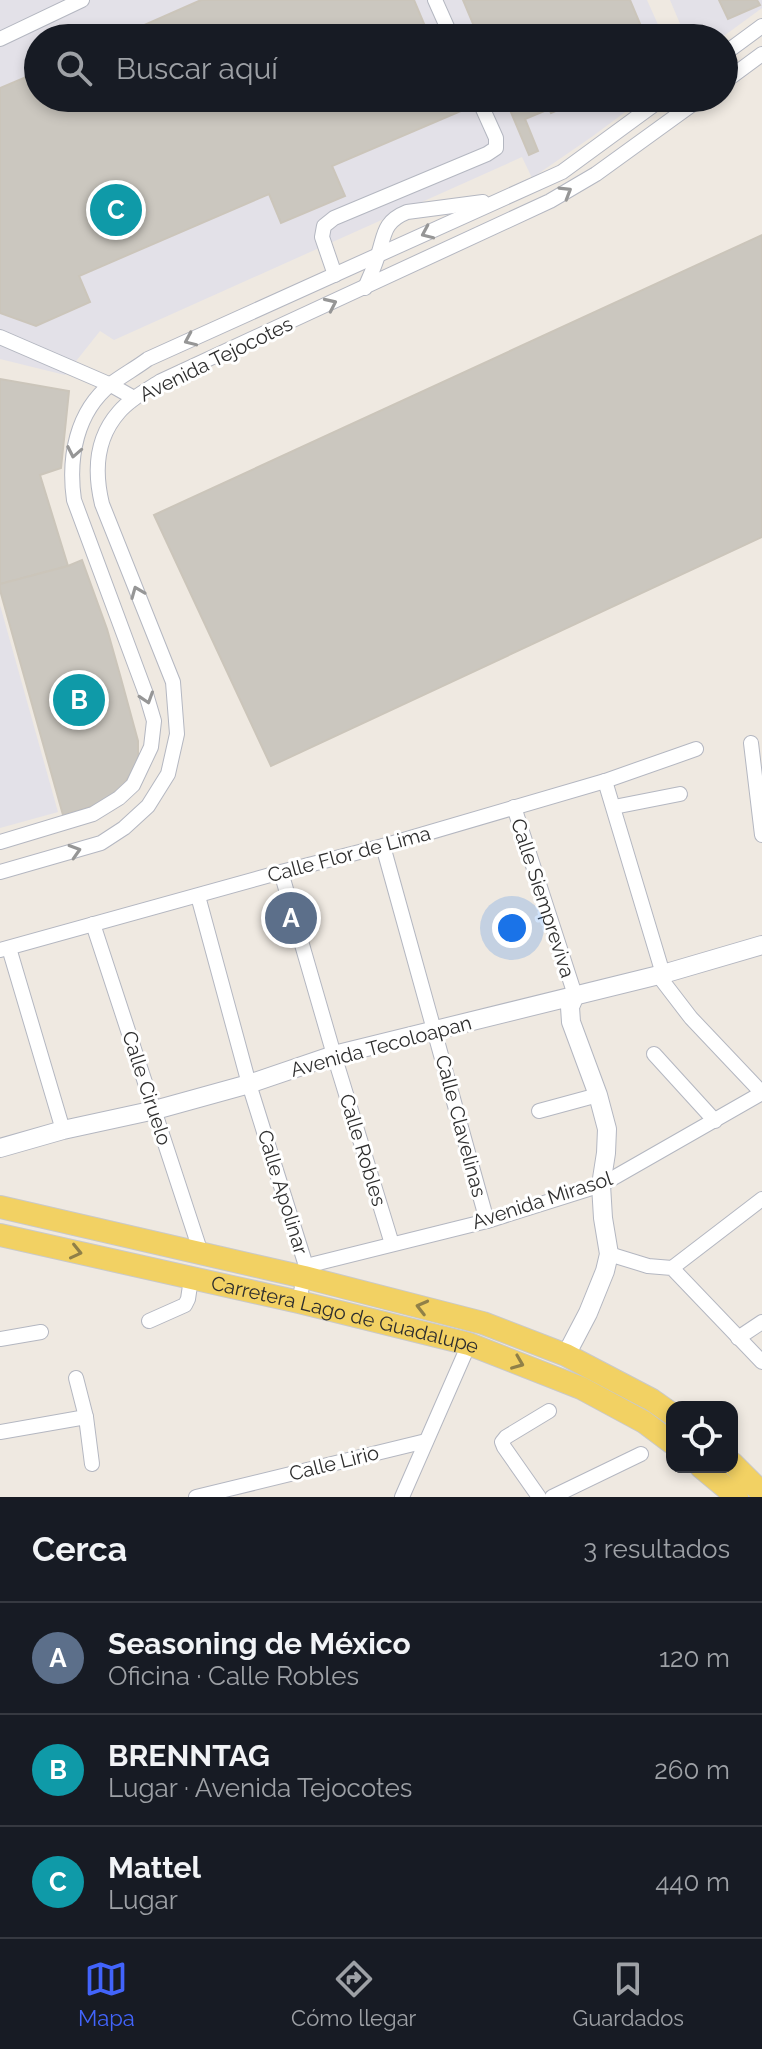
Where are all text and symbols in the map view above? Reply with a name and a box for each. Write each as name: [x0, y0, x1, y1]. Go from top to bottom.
search box: [24, 24, 738, 112]
icon: search: [52, 46, 96, 90]
text: Buscar aquí: [116, 51, 278, 86]
pin: C: [90, 180, 142, 240]
one-way arrow: [557, 186, 572, 202]
one-way arrow: [420, 223, 435, 239]
one-way arrow: [323, 298, 337, 314]
street label: Avenida Tejocotes: [135, 312, 297, 406]
one-way arrow: [184, 331, 198, 347]
one-way arrow: [67, 445, 84, 458]
one-way arrow: [130, 586, 146, 600]
pin: B: [53, 670, 105, 730]
one-way arrow: [137, 690, 153, 704]
street label: Calle Siempreviva: [506, 815, 580, 981]
street label: Calle Flor de Lima: [265, 821, 433, 887]
one-way arrow: [68, 844, 81, 860]
pin: A: [265, 888, 317, 948]
your location: [492, 908, 532, 948]
street label: Avenida Tecoloapan: [288, 1010, 474, 1082]
street label: Calle Ciruelo: [117, 1028, 177, 1148]
street label: Calle Clavelinas: [430, 1052, 492, 1200]
street label: Calle Robles: [335, 1091, 391, 1209]
street label: Calle Apolinar: [253, 1127, 313, 1257]
street label: Avenida Mirasol: [469, 1166, 616, 1234]
one-way arrow: [69, 1243, 82, 1260]
street label: Carretera Lago de Guadalupe: [209, 1271, 483, 1359]
one-way arrow: [415, 1299, 429, 1316]
one-way arrow: [510, 1353, 524, 1370]
map controls: [666, 1401, 738, 1473]
button: locate: [666, 1401, 738, 1473]
street label: Calle Lirio: [287, 1440, 381, 1486]
text: Cerca: [32, 1529, 127, 1569]
text: 3 resultados: [583, 1534, 730, 1564]
text: Seasoning de México: [108, 1626, 411, 1661]
text: A: [49, 1643, 67, 1673]
text: 120 m: [659, 1643, 730, 1673]
text: Oficina · Calle Robles: [108, 1661, 359, 1691]
text: BRENNTAG: [108, 1738, 270, 1773]
text: B: [49, 1755, 67, 1785]
text: 260 m: [654, 1755, 730, 1785]
text: Lugar · Avenida Tejocotes: [108, 1773, 412, 1803]
text: Mattel: [108, 1850, 201, 1885]
text: C: [49, 1867, 67, 1897]
text: 440 m: [655, 1867, 730, 1897]
text: Lugar: [108, 1885, 178, 1915]
tab: Mapa: [78, 1957, 135, 2031]
tab: Cómo llegar: [291, 1957, 416, 2031]
tab: Guardados: [573, 1957, 684, 2031]

